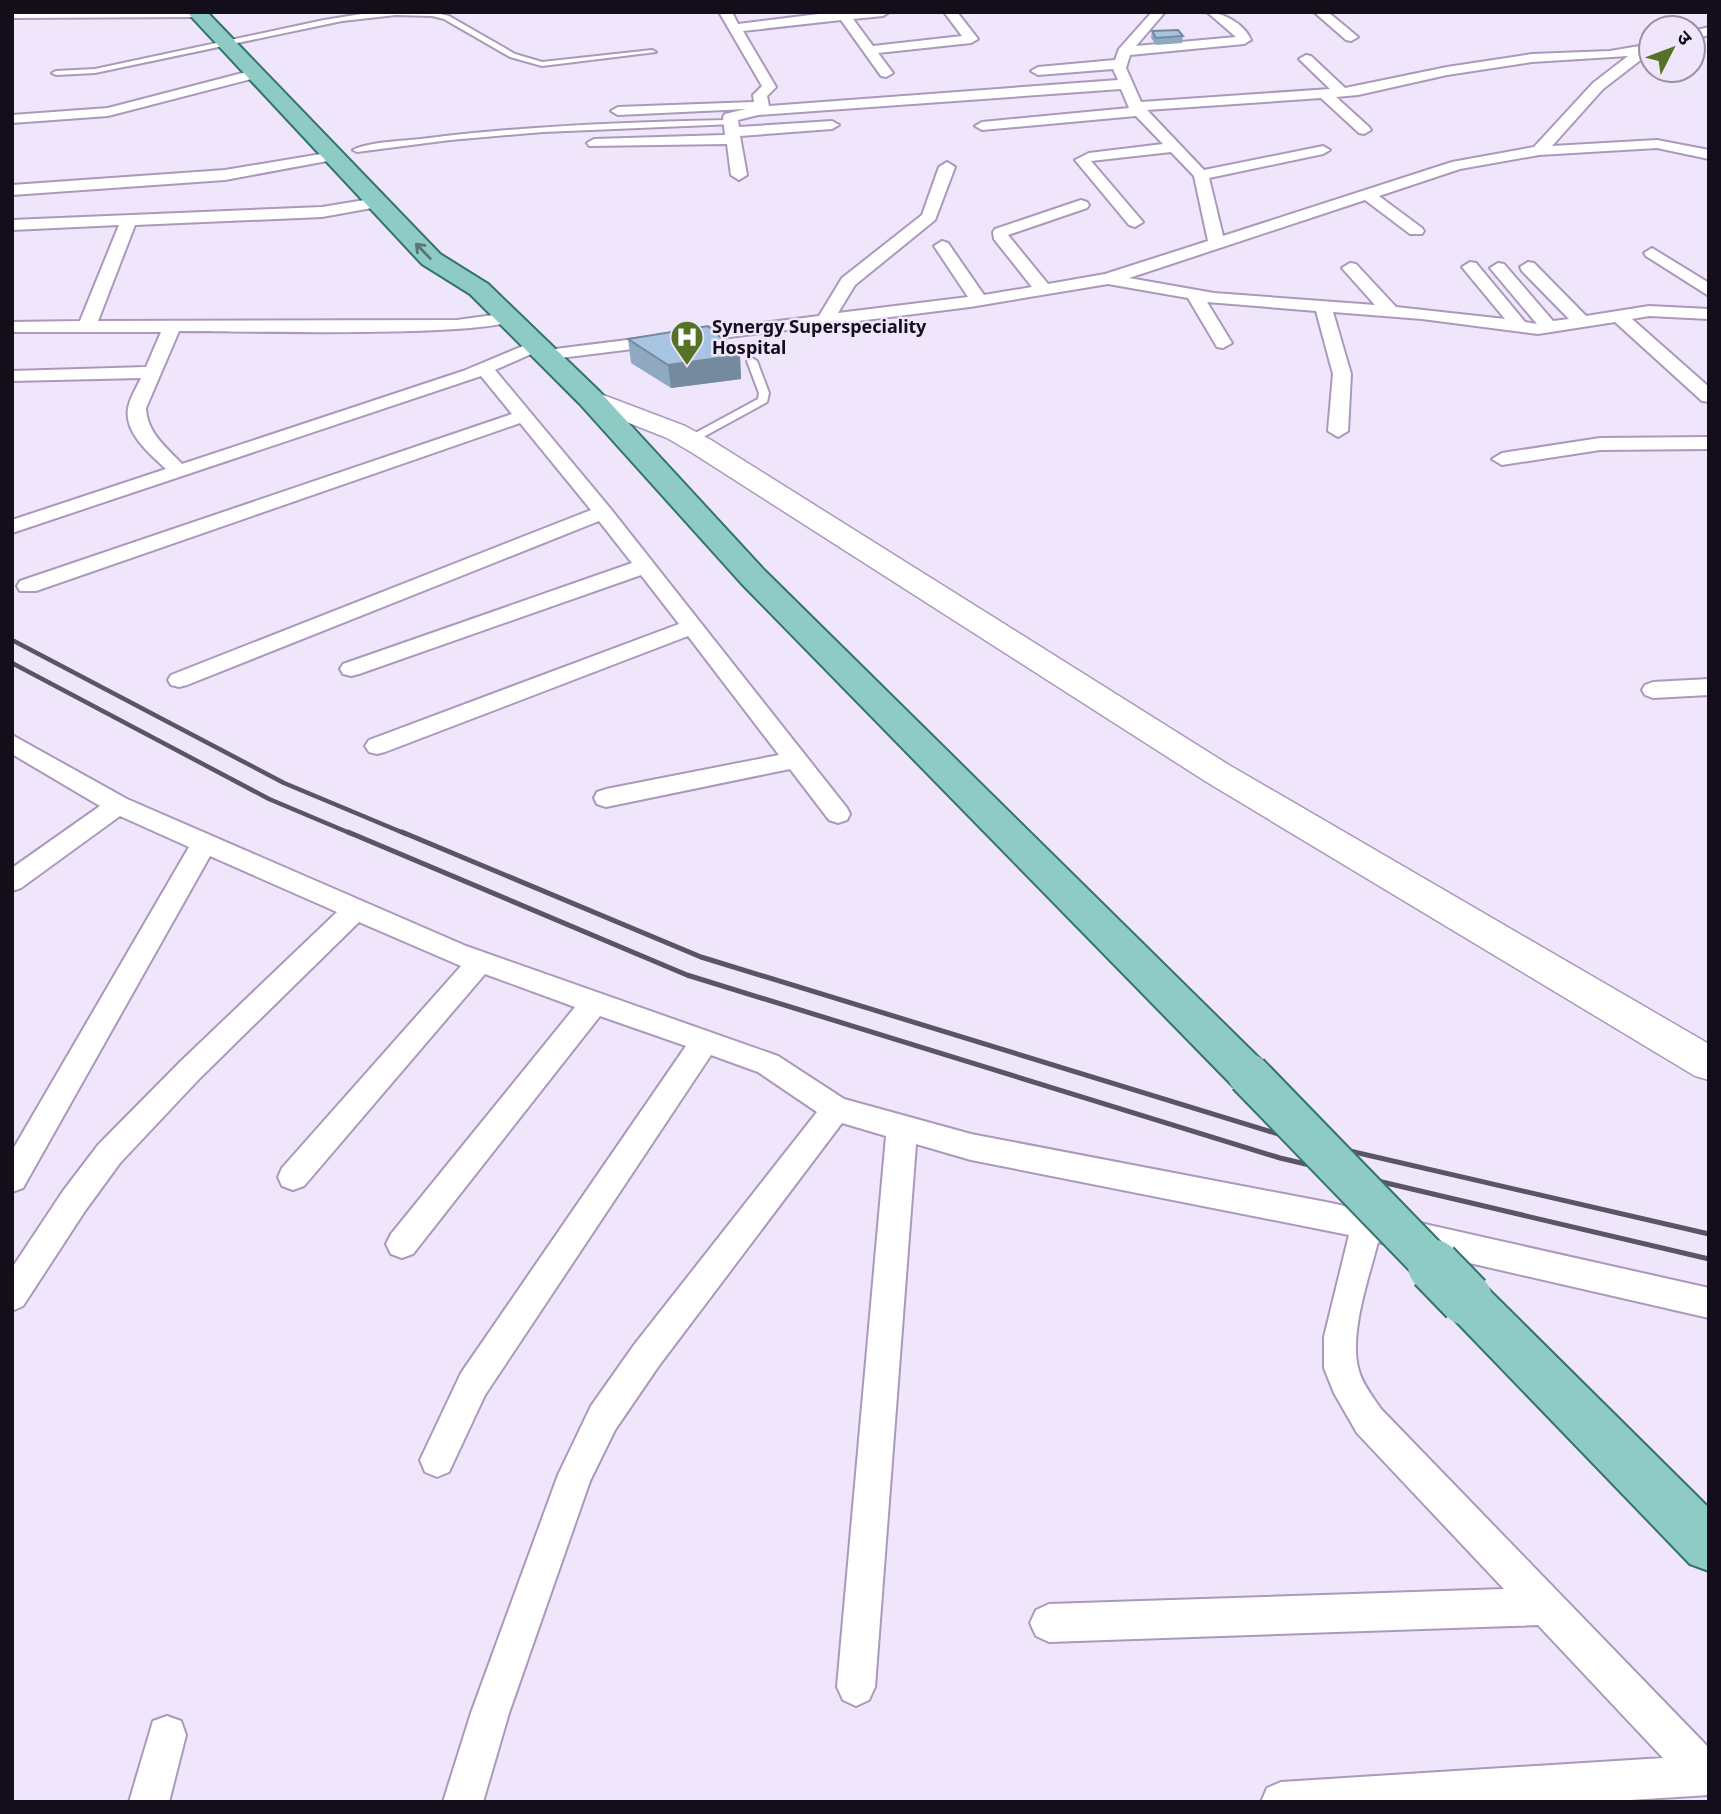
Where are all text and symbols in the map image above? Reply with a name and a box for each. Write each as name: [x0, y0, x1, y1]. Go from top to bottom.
north arrow: [1637, 14, 1707, 84]
text: उ: [1670, 27, 1696, 52]
one-way arrow: [414, 242, 431, 259]
place label: Synergy Superspeciality Hospital: [712, 317, 927, 361]
hospital icon: Synergy Superspeciality Hospital: [668, 318, 706, 367]

